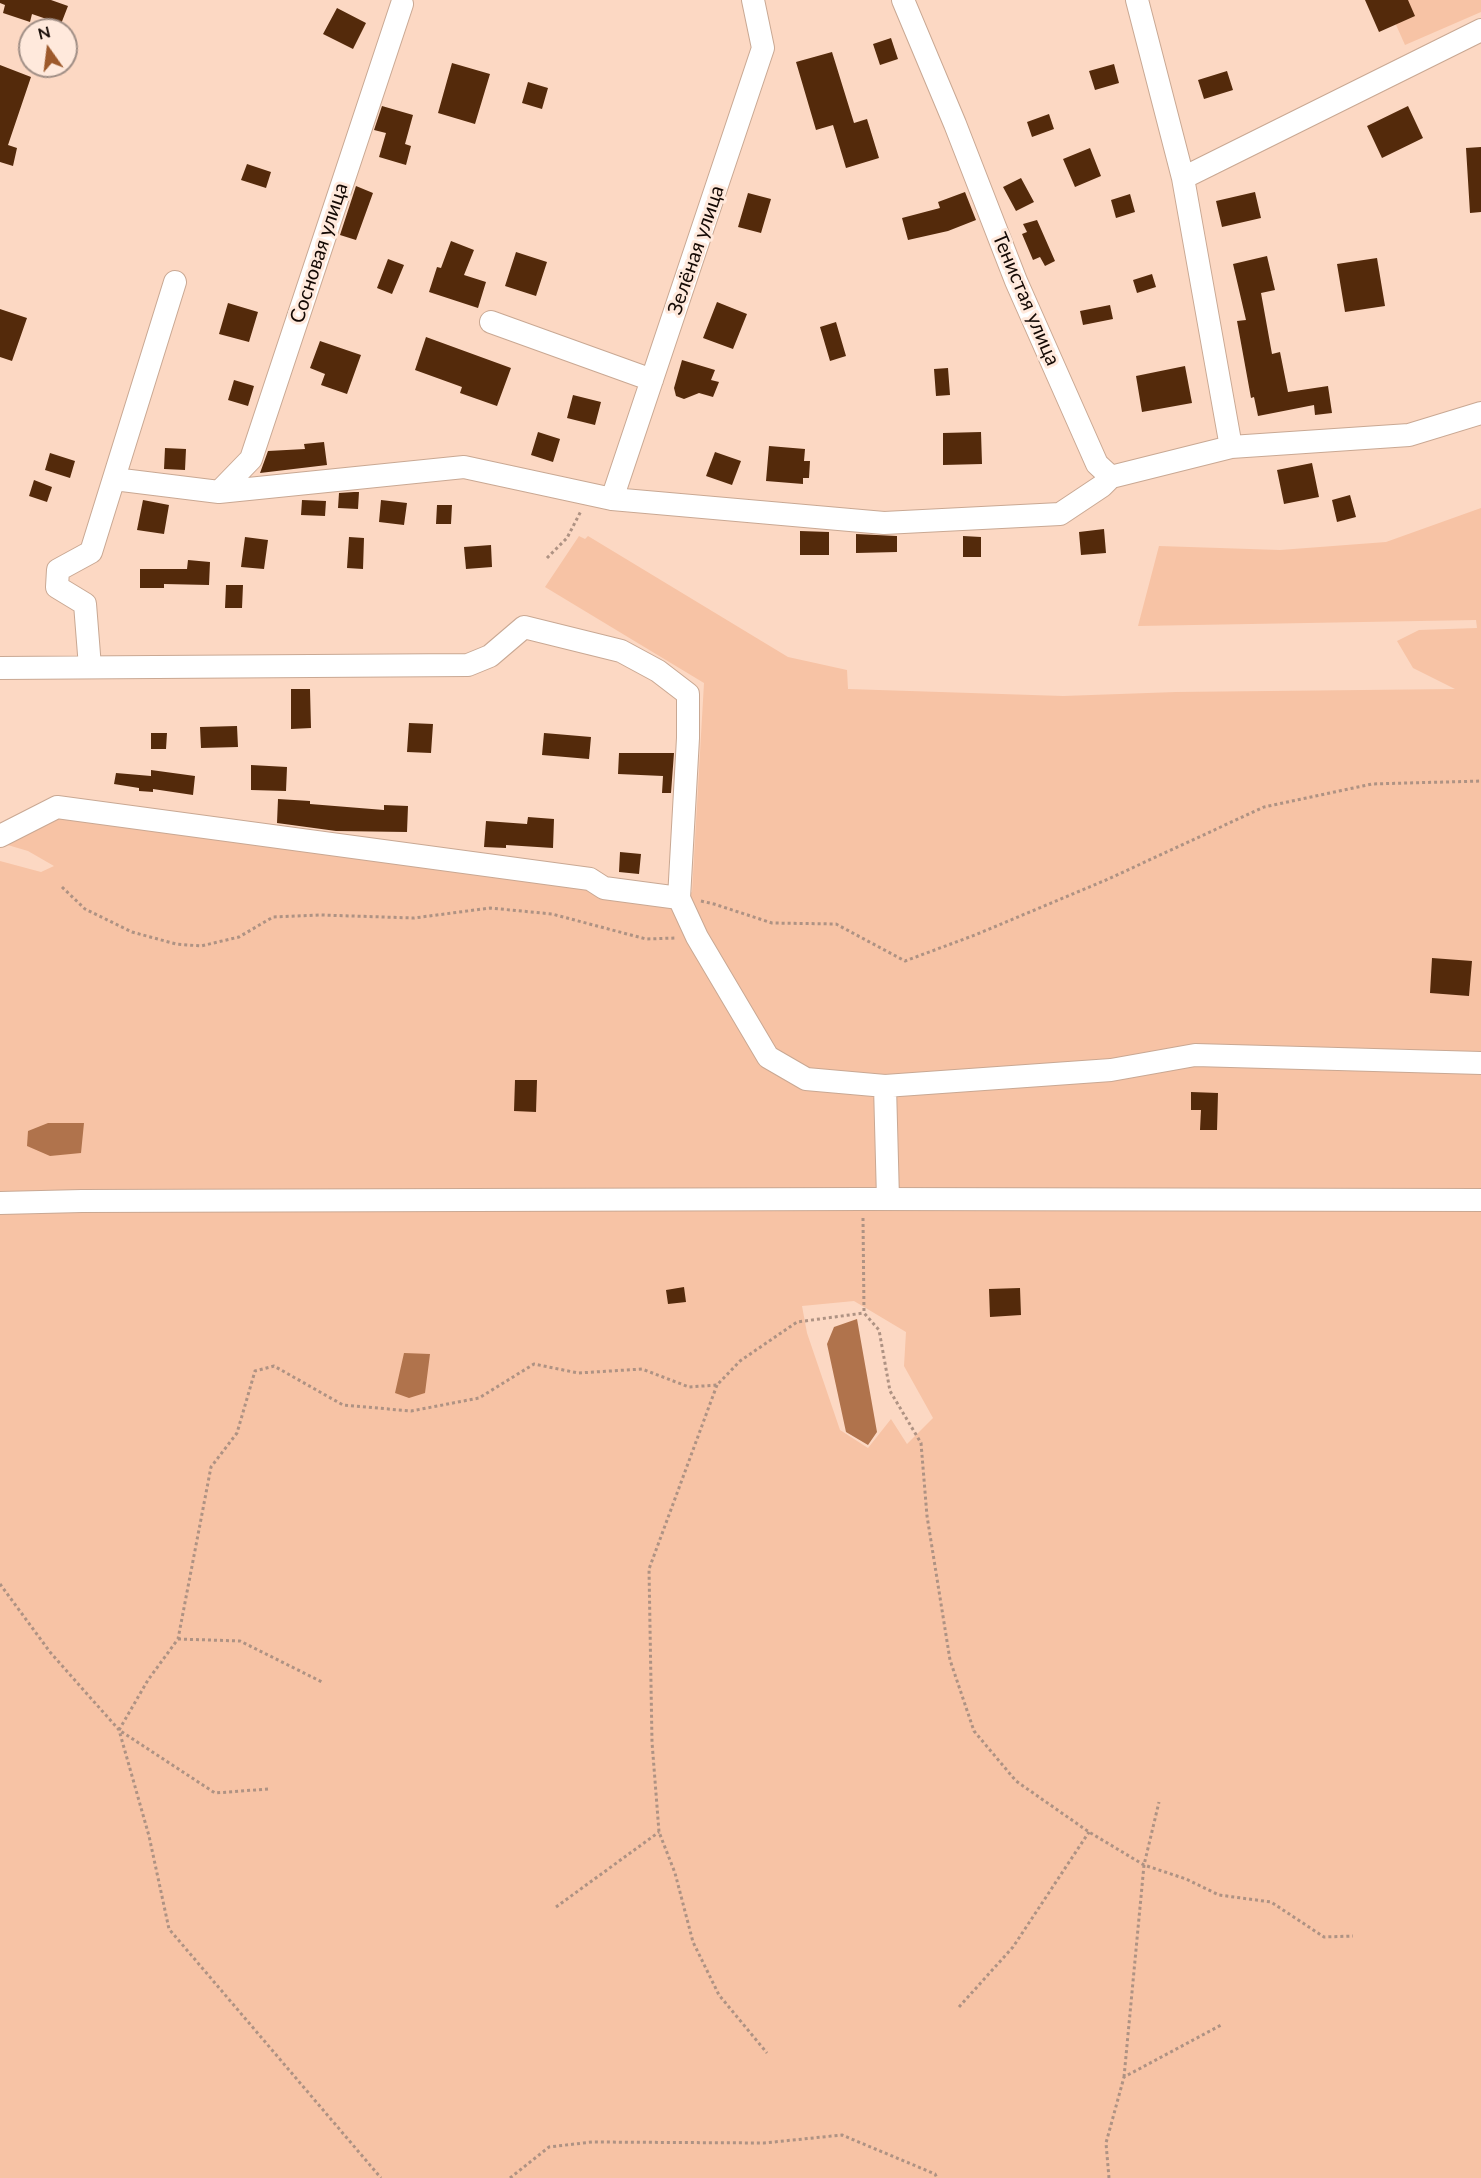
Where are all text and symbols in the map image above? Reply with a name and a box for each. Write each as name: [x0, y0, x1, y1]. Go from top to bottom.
north arrow: [18, 18, 78, 78]
text: N: [36, 21, 52, 43]
street label: Сосновая улица: [285, 180, 353, 326]
street label: Зелёная улица: [663, 182, 729, 318]
street label: Тенистая улица: [987, 229, 1065, 369]

